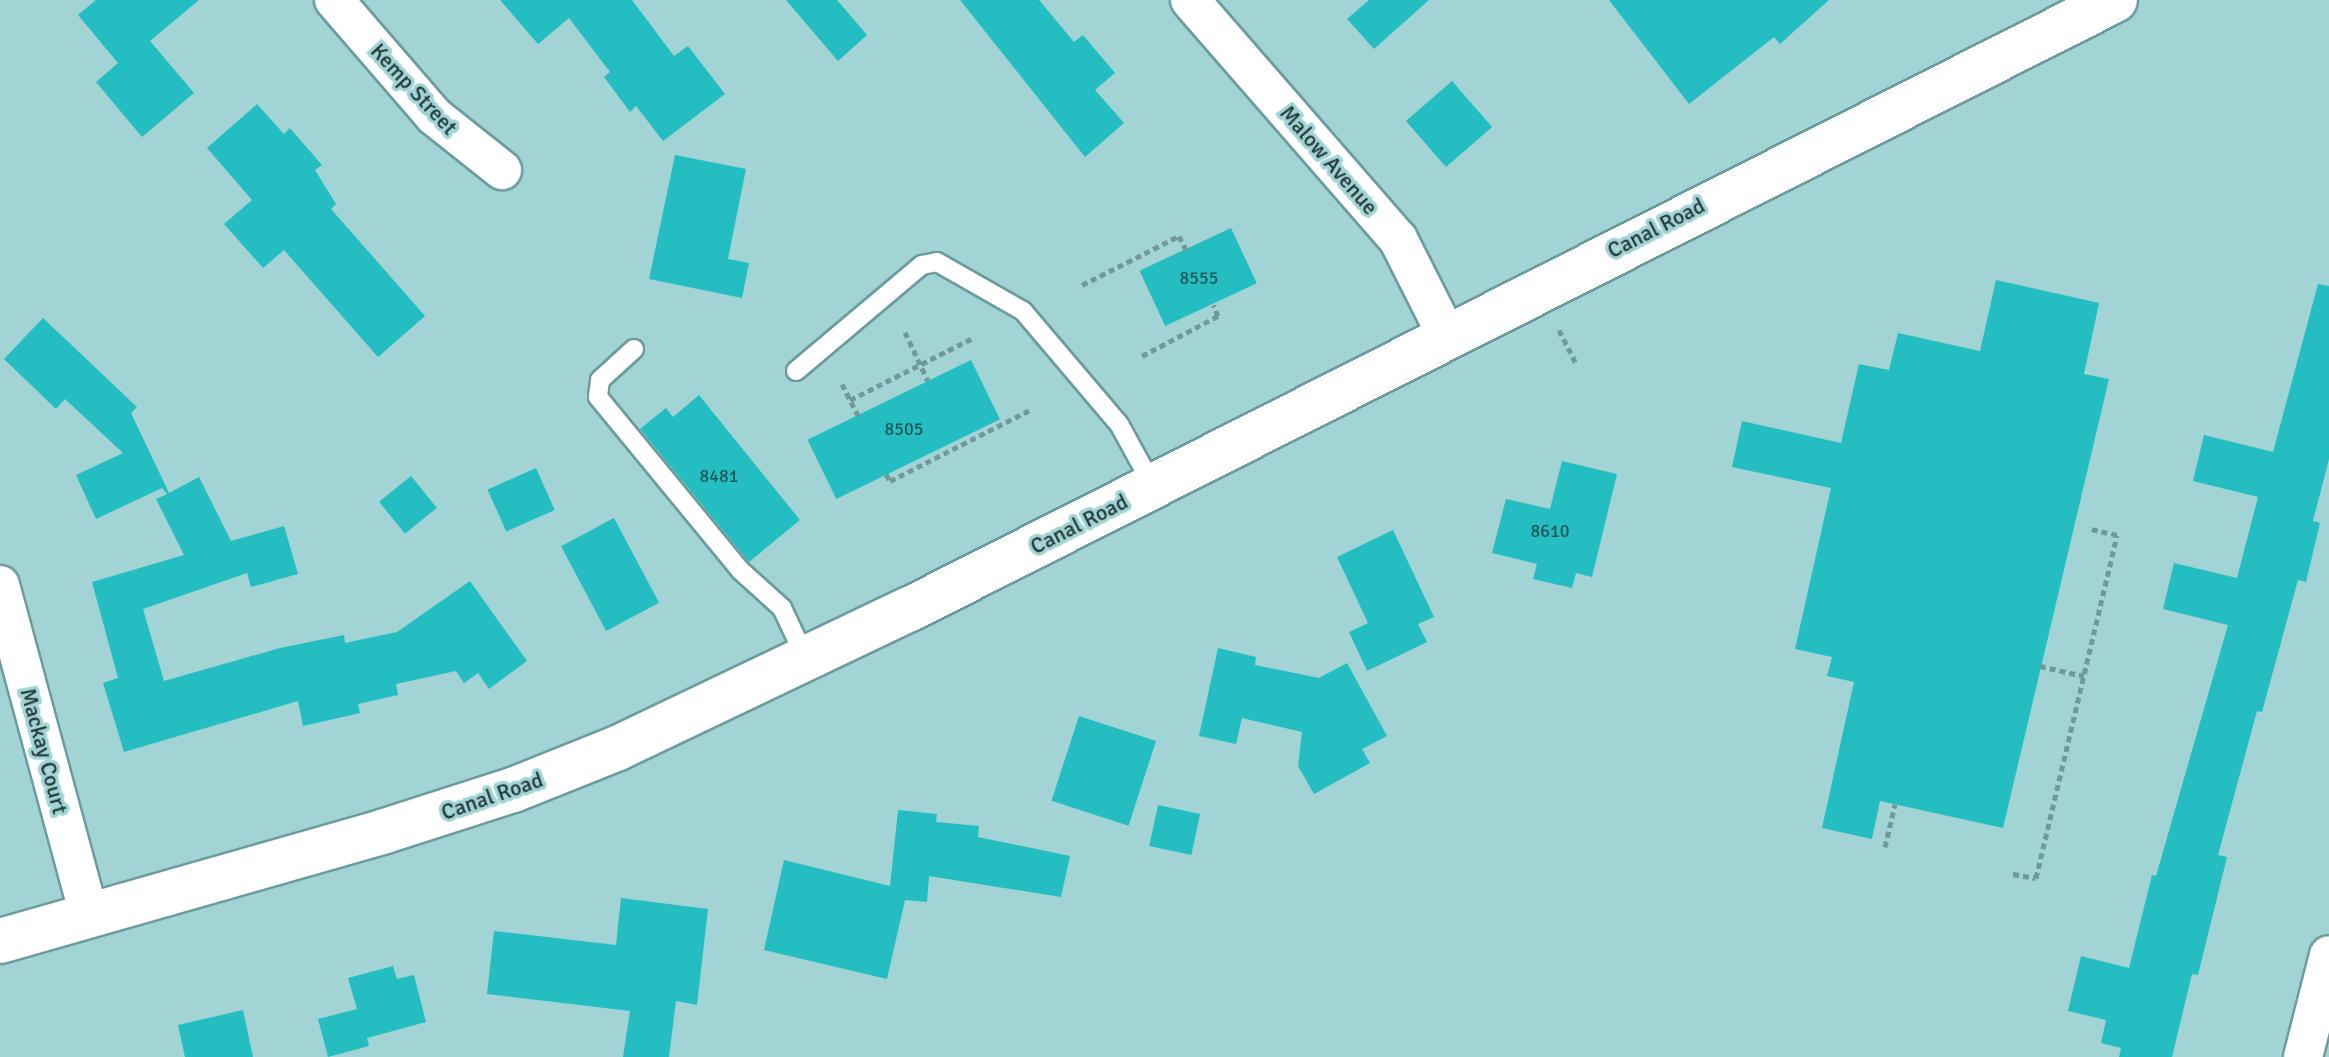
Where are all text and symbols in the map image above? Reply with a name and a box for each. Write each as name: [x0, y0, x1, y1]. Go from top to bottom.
street label: Kemp Street: [365, 38, 463, 140]
street label: Malow Avenue: [1274, 100, 1384, 220]
street label: Canal Road: [1603, 192, 1709, 264]
house number: 8555: [1180, 267, 1218, 289]
house number: 8505: [885, 418, 923, 440]
house number: 8481: [700, 465, 738, 487]
street label: Canal Road: [1026, 488, 1132, 560]
house number: 8610: [1531, 520, 1569, 542]
street label: Mackay Court: [15, 685, 73, 817]
street label: Canal Road: [438, 766, 546, 826]

